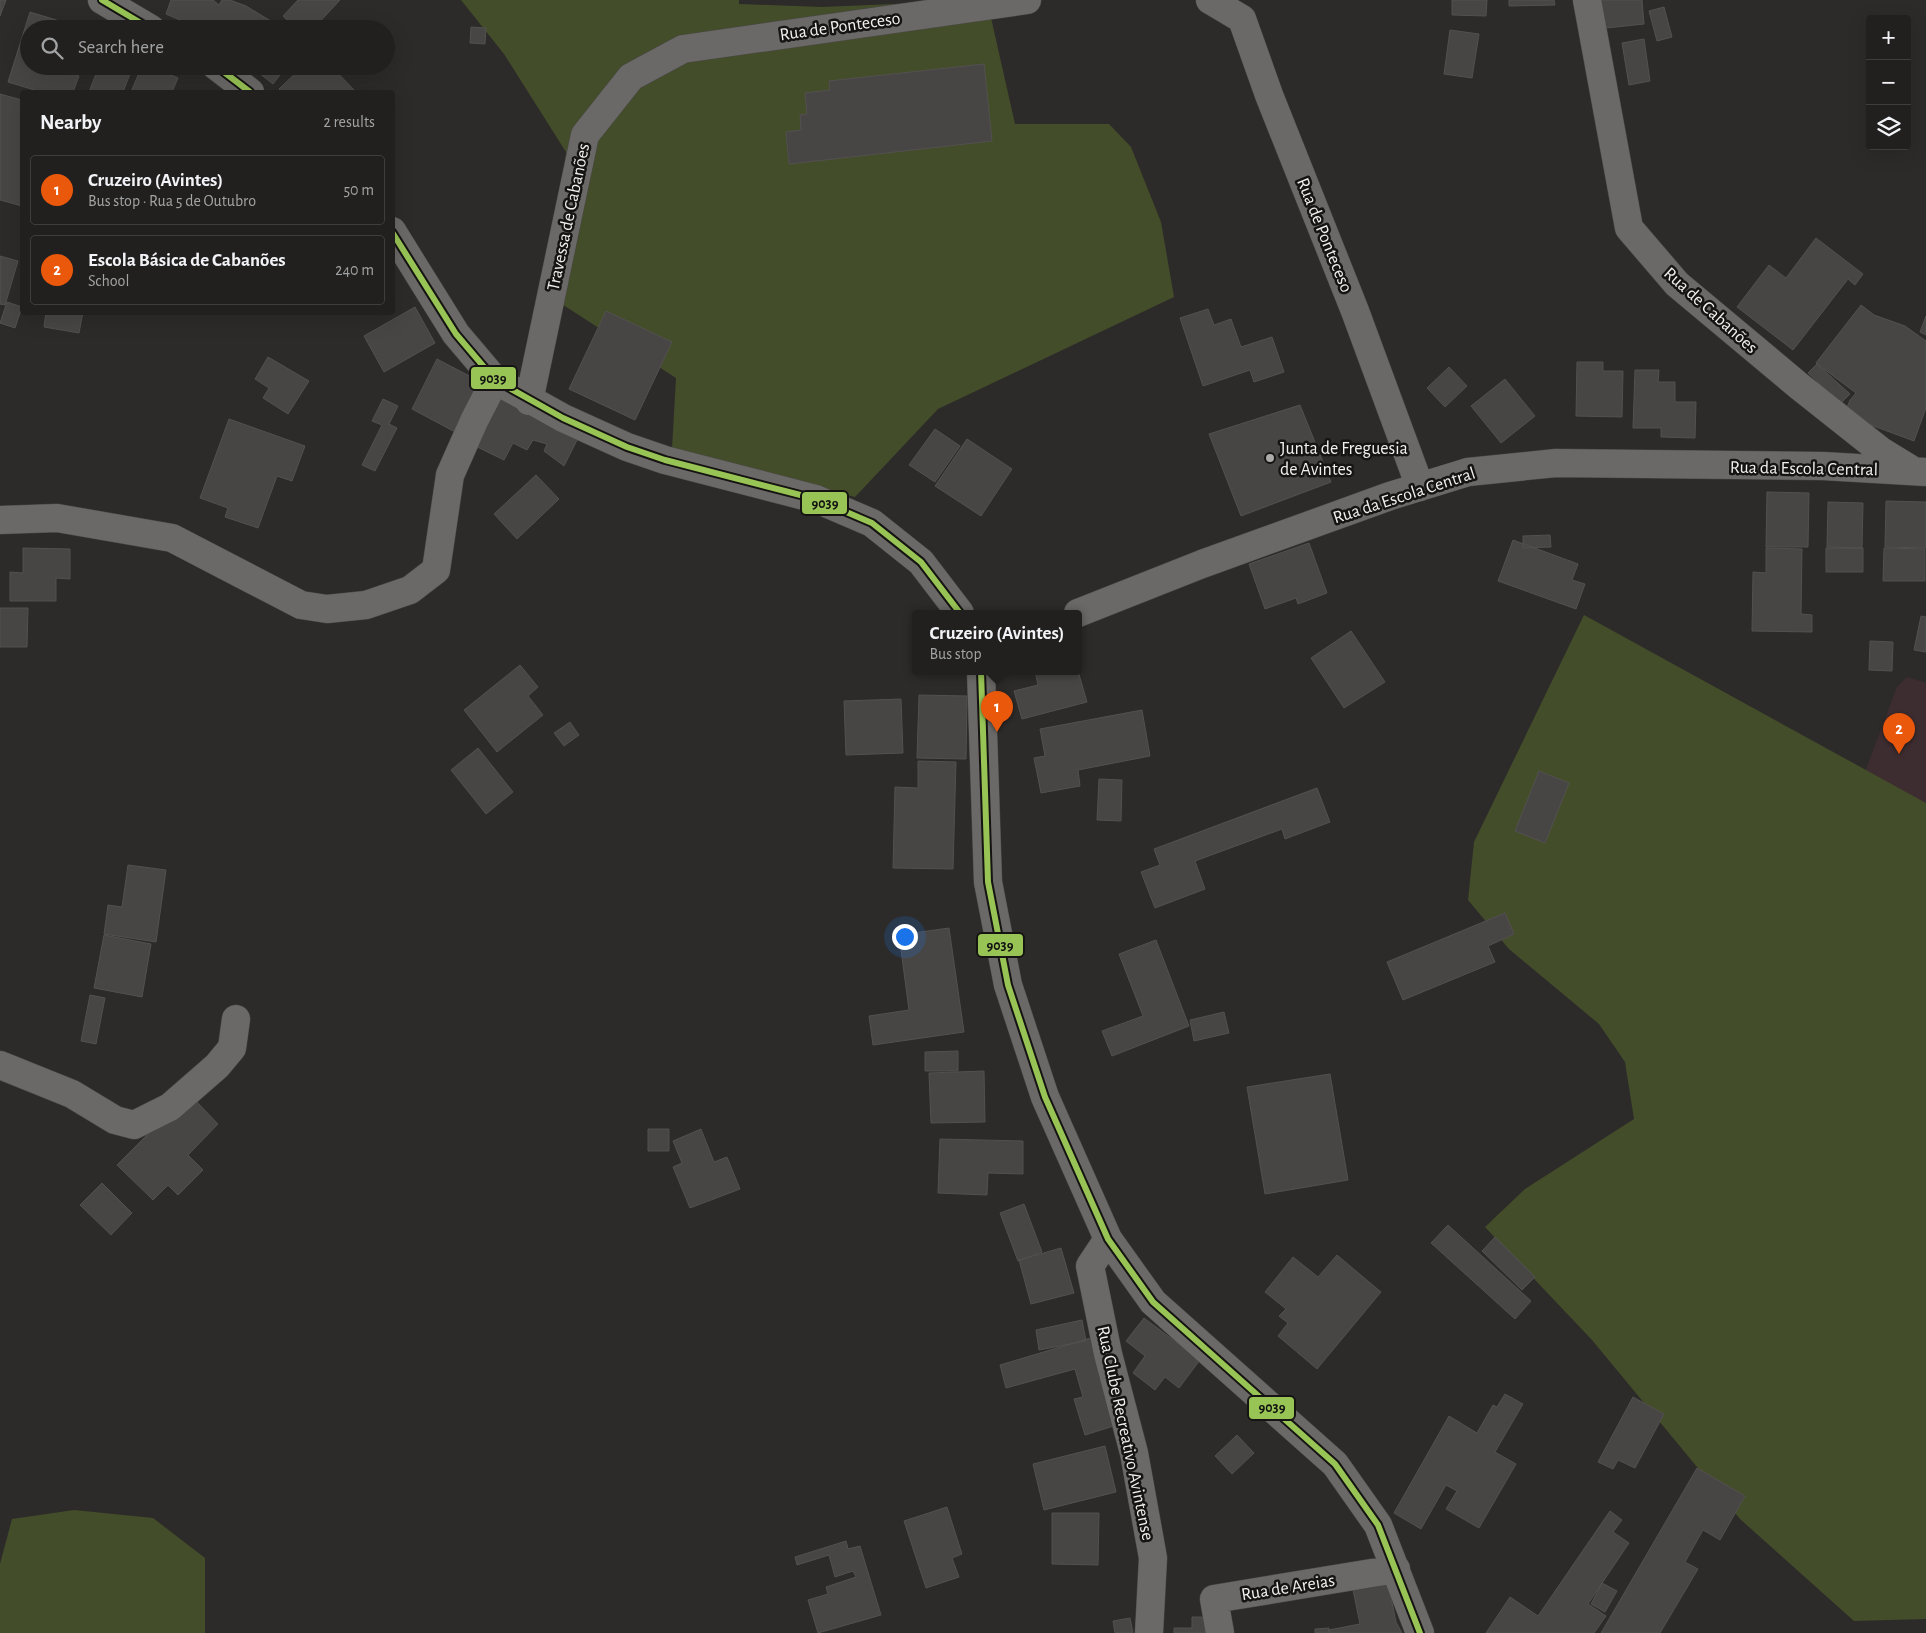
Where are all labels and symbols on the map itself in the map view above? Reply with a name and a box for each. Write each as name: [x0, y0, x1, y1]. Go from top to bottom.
street label: Rua de Ponteceso: [779, 10, 902, 44]
street label: Travessa de Cabanões: [545, 142, 593, 293]
street label: Rua de Ponteceso: [1293, 176, 1355, 295]
street label: Rua de Cabanões: [1660, 264, 1761, 357]
line badge: 9039: [470, 366, 517, 390]
text: 9039: [480, 372, 507, 386]
place label: Junta de Freguesia de Avintes: [1280, 440, 1408, 479]
marker: Junta de Freguesia de Avintes: [1264, 452, 1276, 464]
street label: Rua da Escola Central: [1730, 459, 1878, 479]
street label: Rua da Escola Central: [1331, 464, 1478, 527]
line badge: 9039: [801, 491, 848, 515]
text: 9039: [812, 497, 839, 511]
pin: 1: [981, 691, 1013, 732]
pin: 2: [1883, 713, 1915, 754]
your location: [892, 924, 918, 950]
line badge: 9039: [977, 933, 1024, 957]
text: 9039: [987, 939, 1014, 953]
street label: Rua Clube Recreativo Avintense: [1093, 1324, 1157, 1542]
line badge: 9039: [1248, 1396, 1295, 1420]
text: 9039: [1259, 1401, 1286, 1415]
street label: Rua de Areias: [1240, 1572, 1336, 1604]

